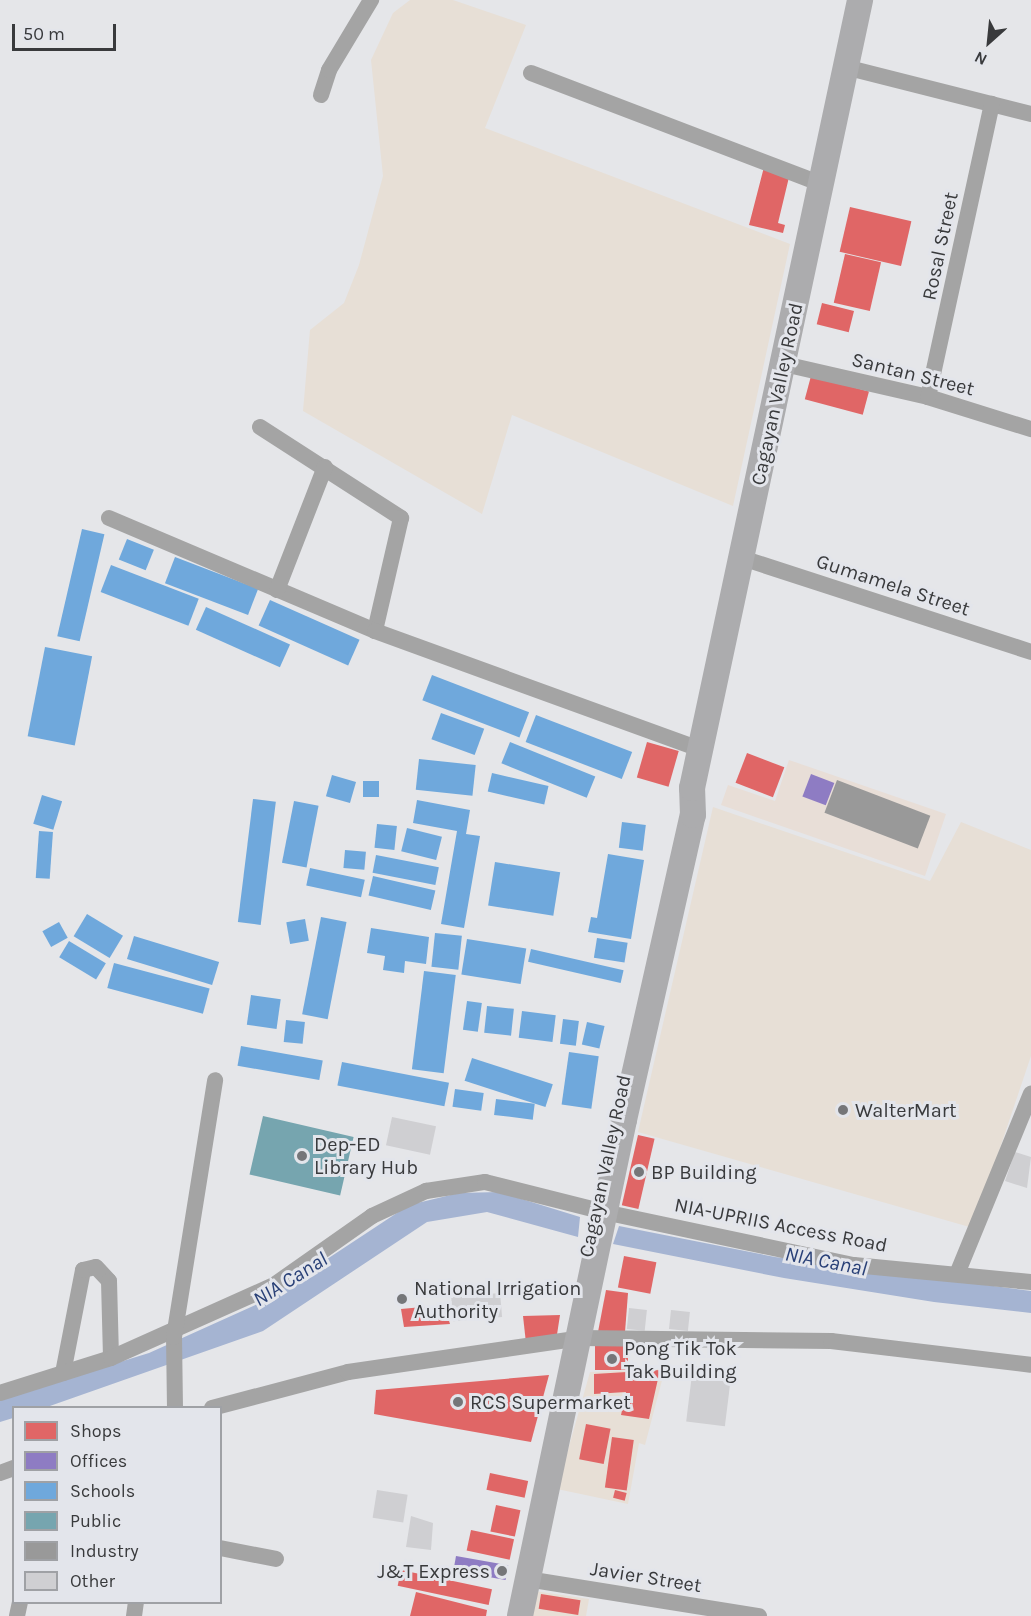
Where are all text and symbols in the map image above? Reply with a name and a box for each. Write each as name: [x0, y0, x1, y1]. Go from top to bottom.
scale bar: [15, 12, 118, 50]
north arrow: [959, 12, 1019, 72]
text: 50 m: [23, 23, 65, 45]
text: N: [971, 47, 990, 70]
street label: Rosal Street: [917, 190, 963, 302]
street label: Cagayan Valley Road: [746, 301, 808, 487]
street label: Santan Street: [849, 347, 977, 401]
street label: Gumamela Street: [813, 549, 973, 621]
street label: Cagayan Valley Road: [574, 1073, 636, 1259]
place label: WalterMart: [855, 1098, 957, 1122]
marker: WalterMart: [836, 1103, 850, 1117]
place label: Dep-ED Library Hub: [314, 1132, 418, 1179]
marker: Dep-ED Library Hub: [295, 1149, 309, 1163]
place label: BP Building: [651, 1160, 757, 1184]
marker: BP Building: [632, 1165, 646, 1179]
street label: NIA-UPRIIS Access Road: [673, 1193, 889, 1257]
water label: NIA Canal: [783, 1241, 869, 1281]
water label: NIA Canal: [248, 1246, 332, 1312]
place label: National Irrigation Authority: [414, 1276, 581, 1323]
marker: National Irrigation Authority: [395, 1292, 409, 1306]
place label: Pong Tik Tok Tak Building: [624, 1336, 737, 1383]
marker: Pong Tik Tok Tak Building: [605, 1352, 619, 1366]
place label: RCS Supermarket: [470, 1390, 631, 1414]
marker: RCS Supermarket: [451, 1395, 465, 1409]
legend: [12, 1406, 222, 1604]
text: Shops: [70, 1420, 122, 1442]
text: Offices: [70, 1450, 127, 1472]
text: Schools: [70, 1480, 135, 1502]
text: Public: [70, 1510, 121, 1532]
text: Industry: [70, 1540, 139, 1562]
street label: Javier Street: [589, 1556, 703, 1598]
place label: J&T Express: [377, 1559, 490, 1583]
marker: J&T Express: [495, 1564, 509, 1578]
text: Other: [70, 1570, 115, 1592]

